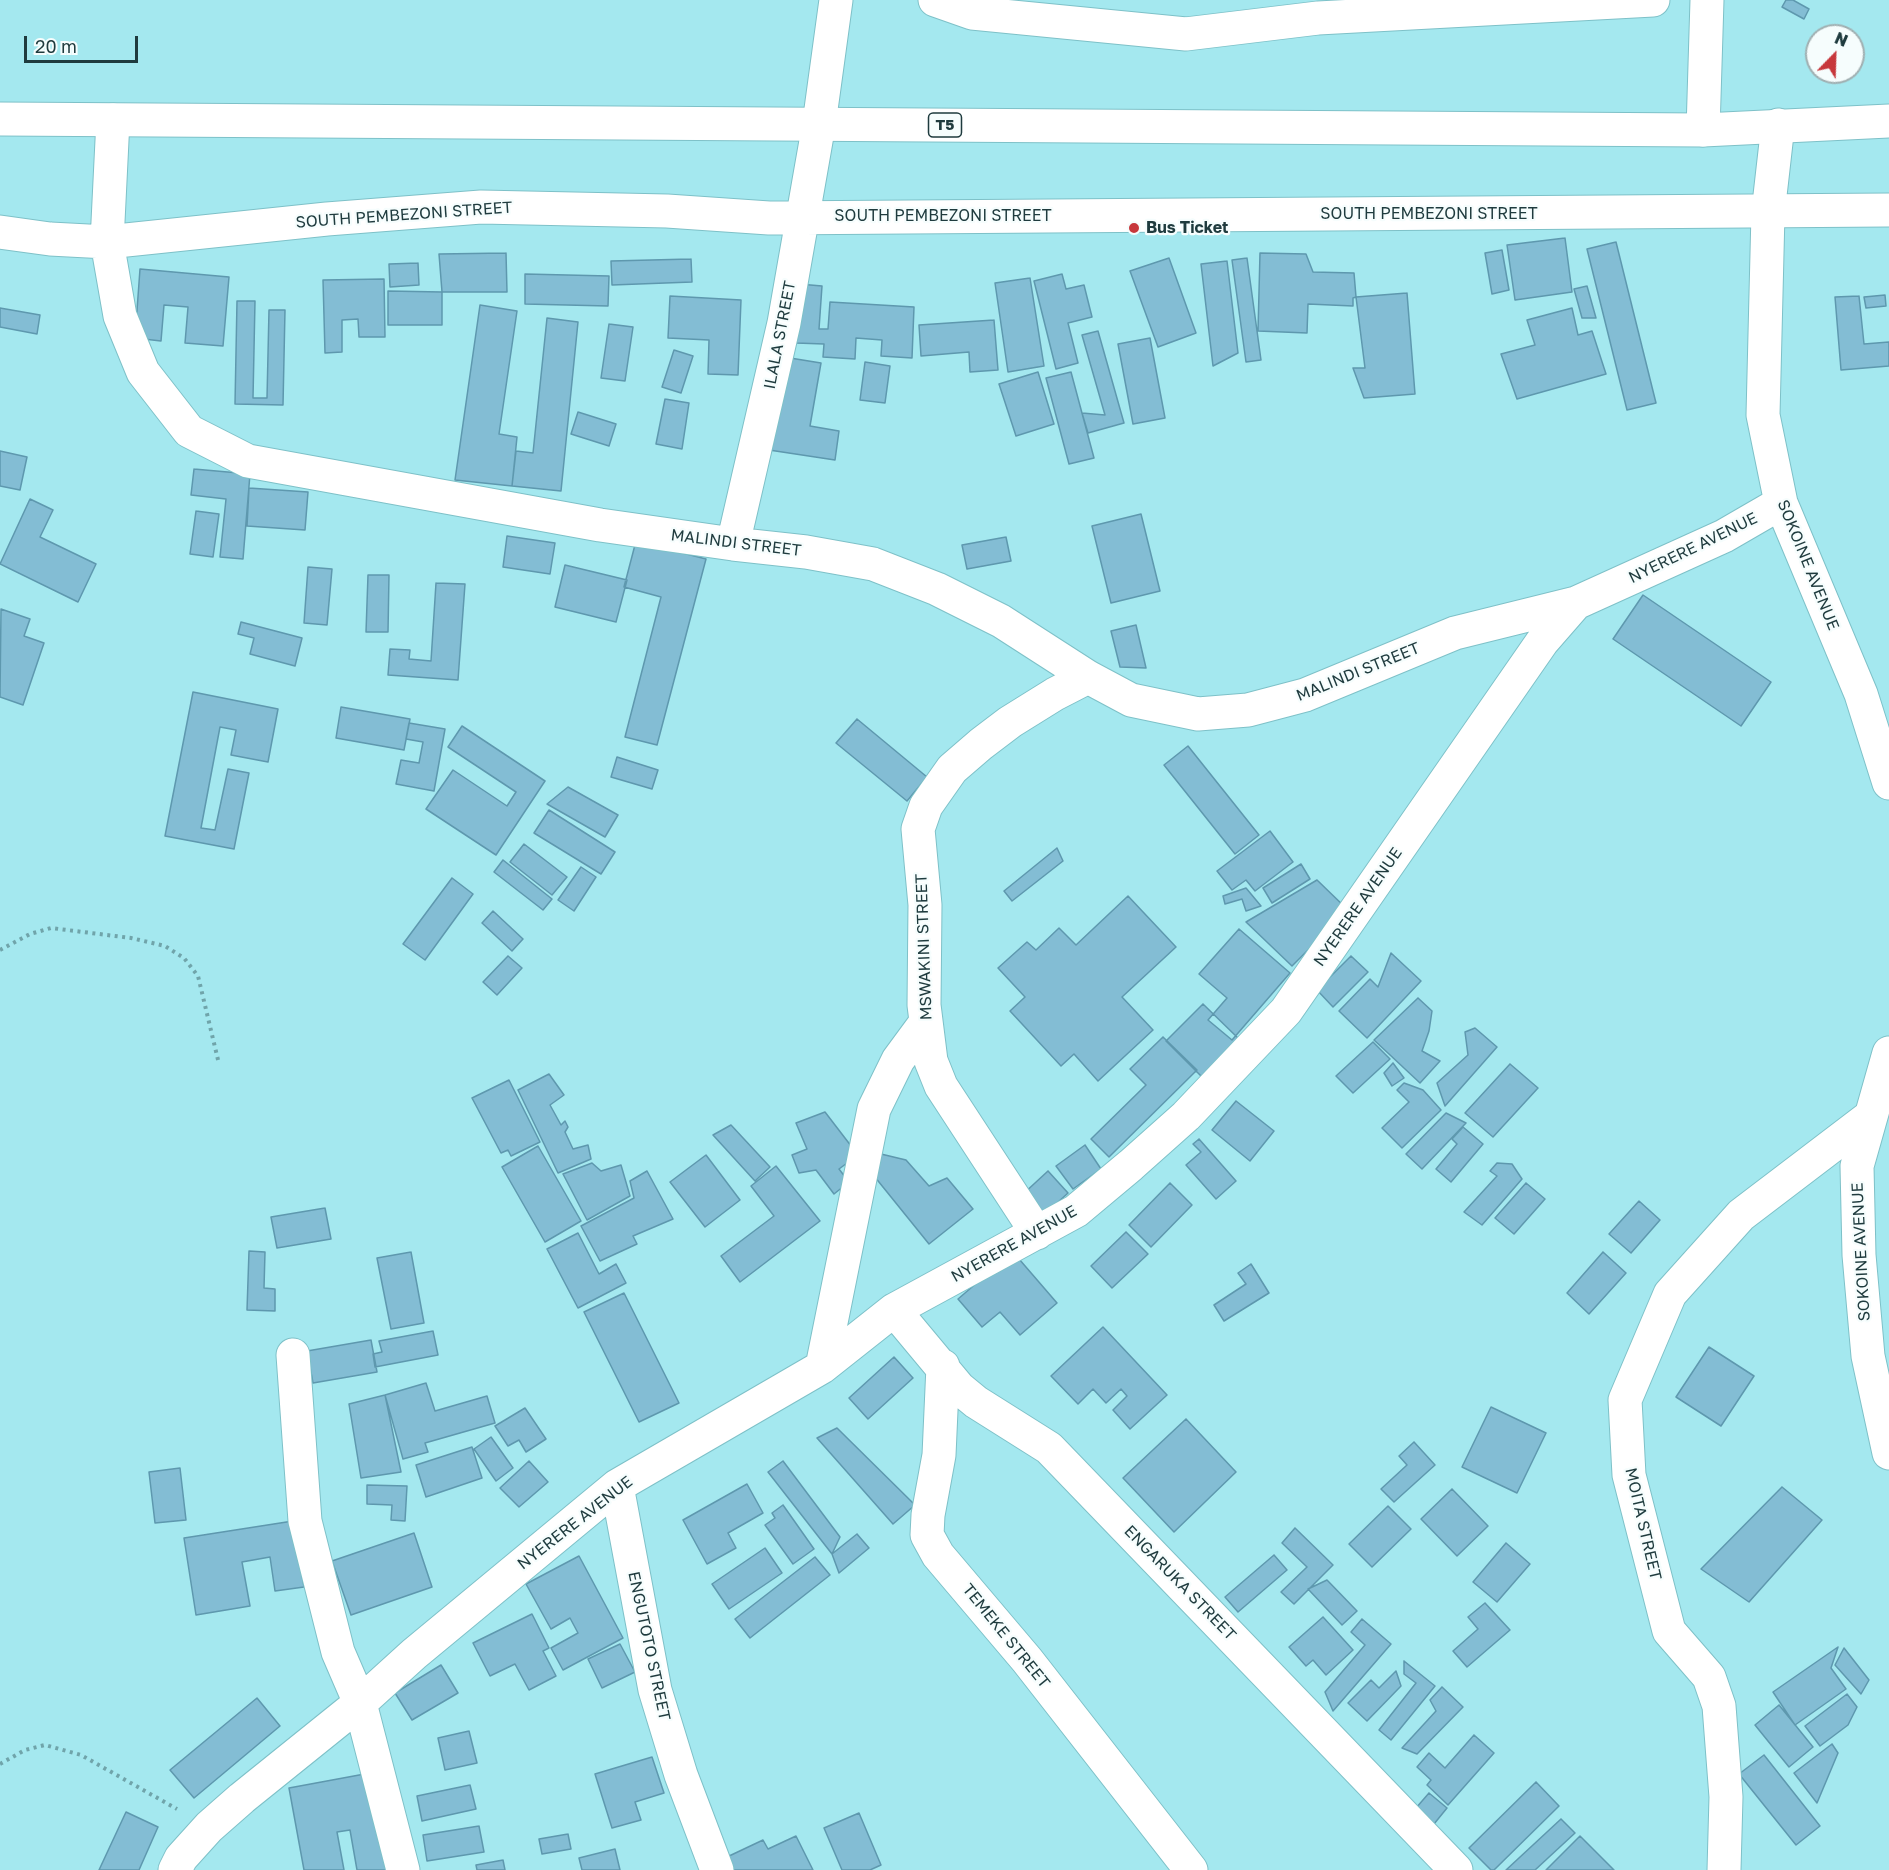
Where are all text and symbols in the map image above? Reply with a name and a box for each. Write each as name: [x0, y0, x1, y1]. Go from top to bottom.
scale bar: [27, 24, 141, 62]
north arrow: [1805, 24, 1865, 84]
text: N: [1832, 28, 1851, 51]
text: 20 m: [35, 35, 77, 57]
road number: T5: [928, 113, 962, 137]
street label: SOUTH PEMBEZONI STREET: [295, 198, 513, 232]
street label: SOUTH PEMBEZONI STREET: [1320, 204, 1538, 224]
street label: SOUTH PEMBEZONI STREET: [834, 206, 1052, 226]
place label: Bus Ticket: [1146, 218, 1228, 238]
marker: Bus Ticket: [1127, 221, 1141, 235]
street label: ILALA STREET: [760, 279, 800, 391]
street label: SOKOINE AVENUE: [1773, 497, 1843, 633]
street label: NYERERE AVENUE: [1626, 509, 1760, 587]
street label: MALINDI STREET: [670, 525, 802, 561]
street label: MALINDI STREET: [1293, 638, 1423, 706]
street label: NYERERE AVENUE: [1310, 844, 1406, 970]
street label: MSWAKINI STREET: [912, 873, 936, 1021]
street label: SOKOINE AVENUE: [1848, 1182, 1874, 1322]
street label: NYERERE AVENUE: [948, 1201, 1080, 1287]
street label: MOITA STREET: [1621, 1466, 1665, 1582]
street label: NYERERE AVENUE: [514, 1472, 636, 1574]
street label: ENGARUKA STREET: [1120, 1521, 1240, 1645]
street label: ENGUTOTO STREET: [624, 1570, 674, 1722]
street label: TEMEKE STREET: [958, 1580, 1054, 1692]

